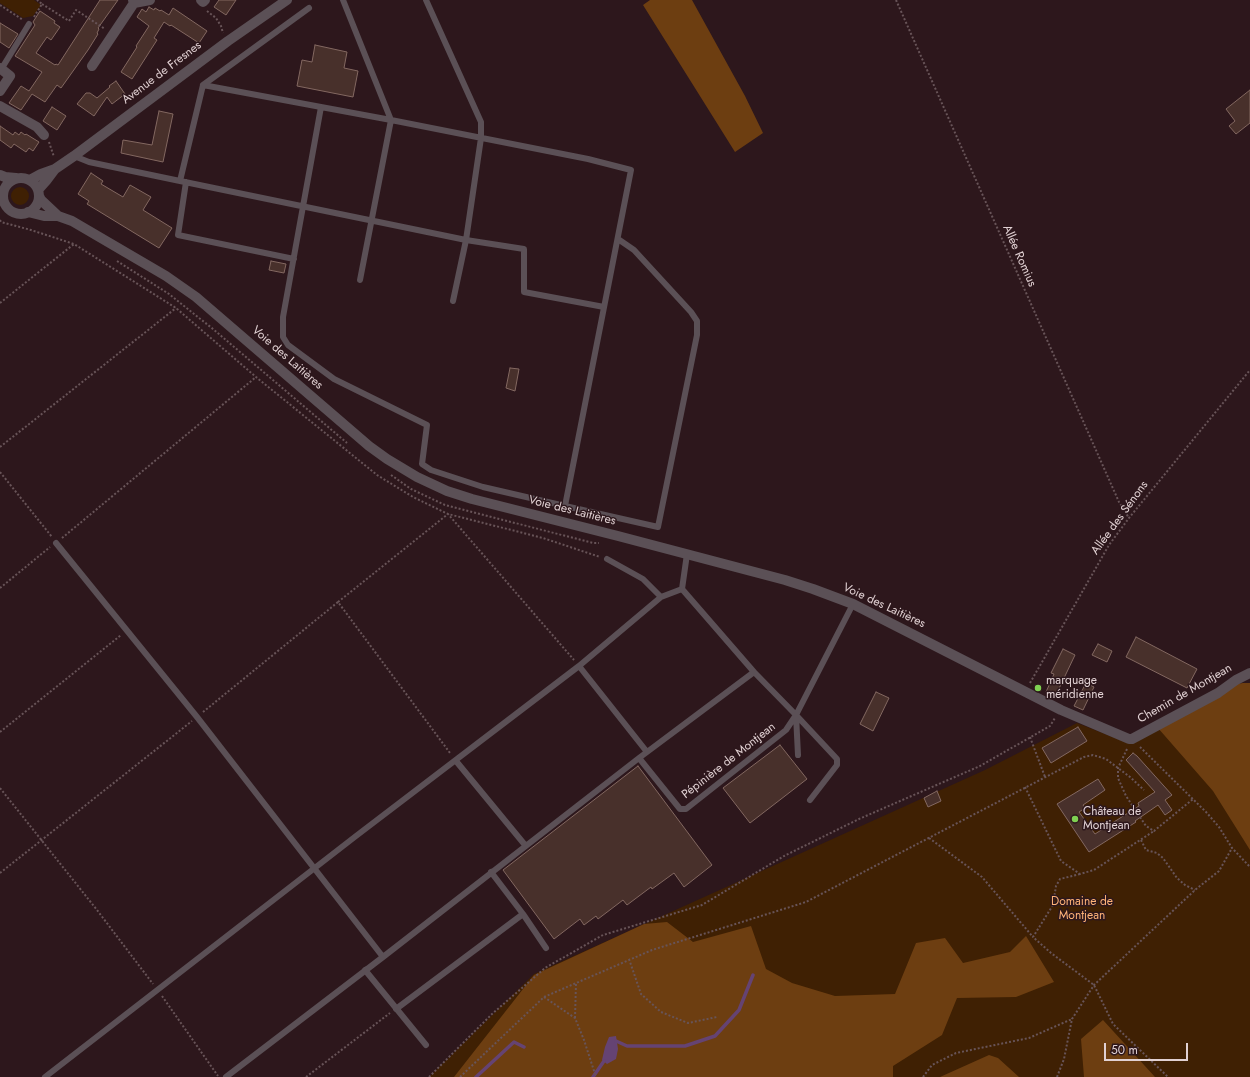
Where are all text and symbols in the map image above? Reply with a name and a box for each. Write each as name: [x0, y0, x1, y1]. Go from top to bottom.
street label: Avenue de Fresnes: [119, 38, 205, 108]
street label: Allée Romius: [999, 223, 1039, 289]
street label: Voie des Laitières: [249, 323, 325, 393]
street label: Allée des Sénons: [1088, 478, 1152, 558]
street label: Voie des Laitières: [527, 493, 617, 529]
street label: Voie des Laitières: [840, 581, 928, 631]
street label: Chemin de Montjean: [1135, 661, 1235, 727]
place label: marquage méridienne: [1046, 674, 1104, 702]
marker: marquage méridienne: [1033, 683, 1043, 693]
street label: Pépinière de Montjean: [679, 720, 779, 802]
place label: Château de Montjean: [1083, 805, 1141, 833]
marker: Château de Montjean: [1070, 814, 1080, 824]
park label: Domaine de Montjean: [1051, 895, 1113, 923]
scale bar: [1106, 1035, 1190, 1061]
text: 50 m: [1111, 1041, 1138, 1059]

